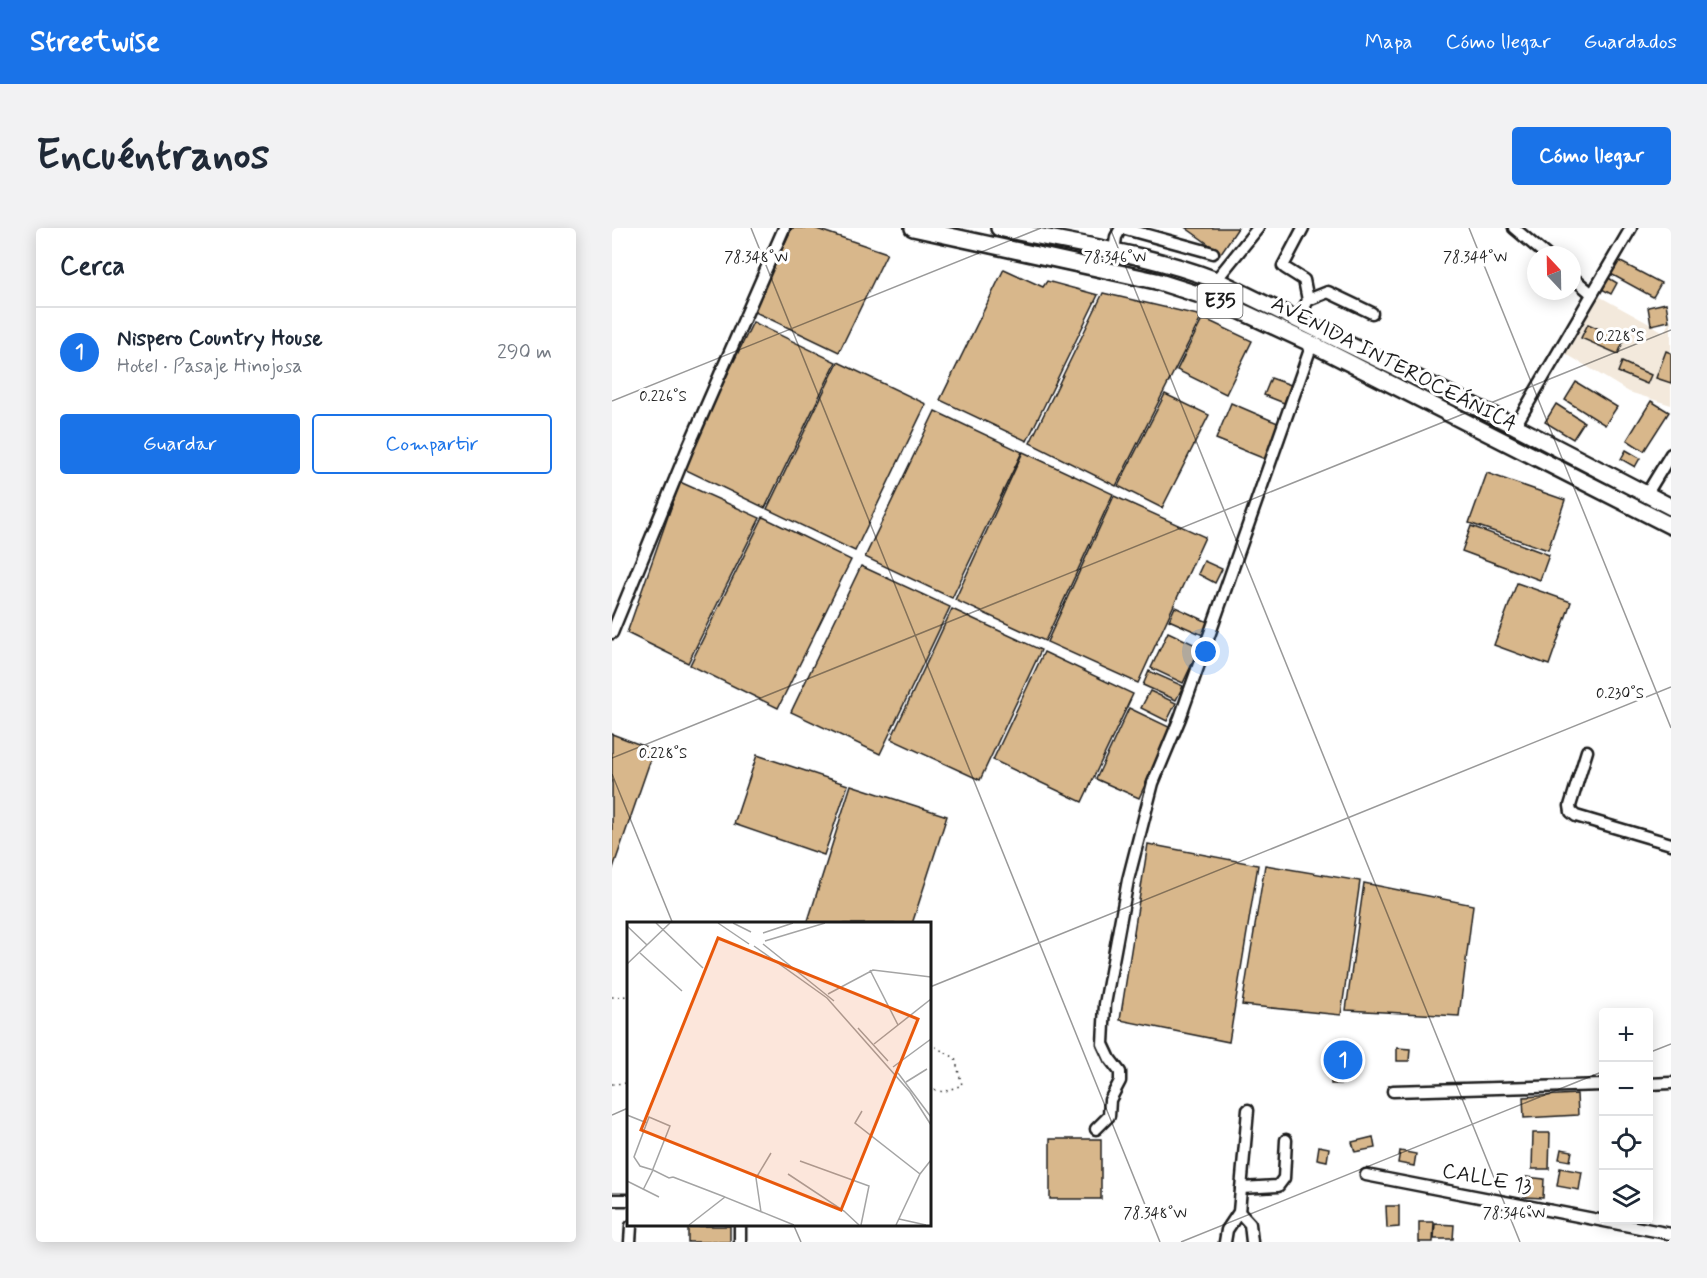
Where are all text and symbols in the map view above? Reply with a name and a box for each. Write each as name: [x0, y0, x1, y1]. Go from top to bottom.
text: Streetwise: [30, 24, 160, 61]
text: Mapa: [1365, 28, 1413, 56]
text: Cómo llegar: [1446, 28, 1551, 56]
text: Guardados: [1584, 28, 1677, 56]
button: Cómo llegar: [1512, 127, 1671, 185]
text: Encuéntranos: [36, 129, 269, 184]
north arrow: [1527, 246, 1581, 300]
text: 78.348°W: [724, 248, 788, 268]
text: 78.346°W: [1084, 248, 1146, 268]
text: 78.344°W: [1443, 248, 1507, 268]
text: Cerca: [60, 250, 125, 284]
road number: E35: [1198, 284, 1242, 318]
street label: AVENIDA INTEROCEÁNICA: [1266, 290, 1522, 438]
text: Nispero Country House: [117, 325, 323, 353]
text: 0.228°S: [1596, 327, 1644, 347]
text: 1: [75, 339, 84, 366]
text: 290 m: [497, 339, 552, 366]
text: Hotel · Pasaje Hinojosa: [117, 353, 303, 380]
text: 0.226°S: [639, 387, 687, 407]
button: Guardar: [60, 414, 300, 474]
button: Compartir: [312, 414, 552, 474]
your location: [1191, 637, 1220, 666]
text: 0.230°S: [1596, 684, 1644, 704]
text: 0.228°S: [639, 744, 687, 764]
inset map: [627, 922, 932, 1227]
map controls: [1599, 1008, 1653, 1224]
button: +: [1599, 1008, 1653, 1062]
pin: 1: [1324, 1038, 1362, 1082]
button: −: [1599, 1062, 1653, 1116]
button: locate: [1599, 1116, 1653, 1170]
street label: CALLE 13: [1440, 1157, 1534, 1201]
button: layers: [1599, 1170, 1653, 1224]
text: 78.348°W: [1123, 1204, 1187, 1224]
text: 78.346°W: [1483, 1204, 1545, 1224]

